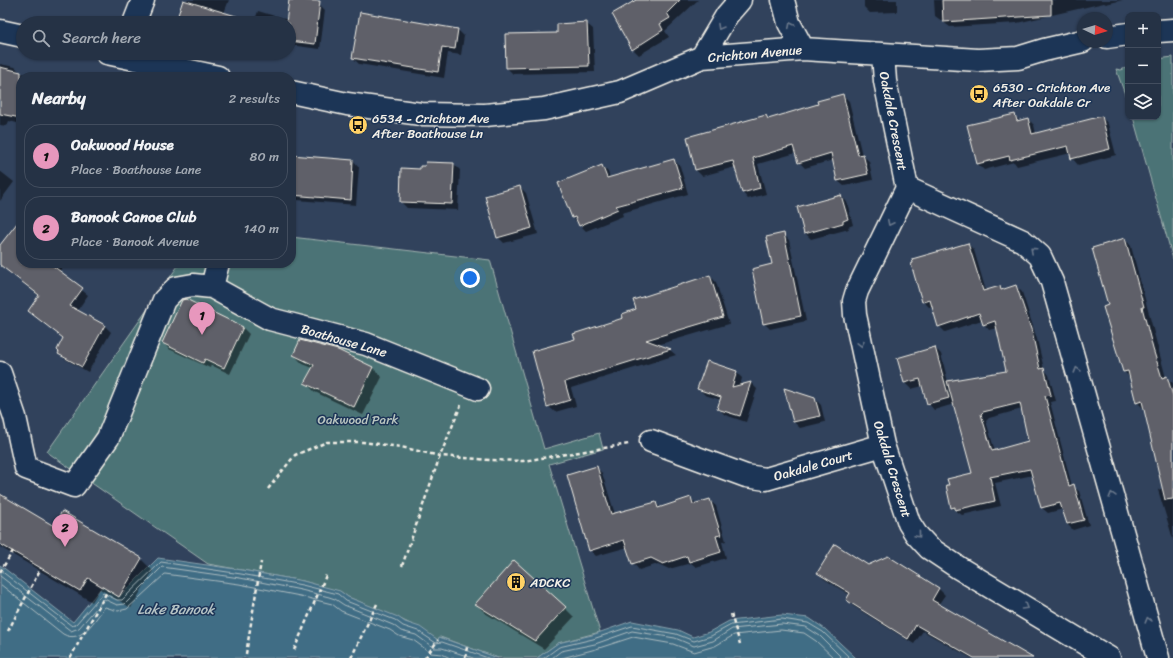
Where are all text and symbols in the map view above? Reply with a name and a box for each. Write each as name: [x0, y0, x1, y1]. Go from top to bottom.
north arrow: [1077, 12, 1113, 48]
map controls: [1125, 12, 1161, 120]
button: +: [1125, 12, 1161, 48]
search box: [16, 16, 296, 60]
one-way arrow: [788, 22, 795, 30]
one-way arrow: [717, 23, 724, 30]
text: Search here: [62, 25, 141, 51]
icon: search: [30, 27, 52, 49]
street label: Crichton Avenue: [707, 38, 803, 69]
button: −: [1125, 48, 1161, 84]
street label: Oakdale Crescent: [873, 70, 914, 173]
place label: 6530 - Crichton Ave After Oakdale Cr: [992, 76, 1110, 114]
text: Nearby: [32, 83, 86, 113]
bus stop icon: 6530 - Crichton Ave After Oakdale Cr: [968, 83, 990, 105]
button: layers: [1125, 84, 1161, 120]
text: 2 results: [229, 87, 280, 110]
place label: 6534 - Crichton Ave After Boathouse Ln: [371, 107, 489, 145]
bus stop icon: 6534 - Crichton Ave After Boathouse Ln: [347, 114, 369, 136]
text: Oakwood House: [71, 132, 174, 158]
text: 1: [43, 145, 49, 168]
text: 80 m: [250, 145, 279, 168]
text: Place · Boathouse Lane: [71, 158, 201, 181]
text: Banook Canoe Club: [71, 204, 196, 230]
text: 2: [42, 217, 50, 240]
text: 140 m: [244, 217, 279, 240]
one-way arrow: [887, 218, 895, 226]
text: Place · Banook Avenue: [71, 230, 199, 253]
one-way arrow: [1030, 247, 1038, 254]
your location: [460, 268, 480, 288]
pin: 1: [189, 302, 215, 335]
street label: Boathouse Lane: [298, 317, 390, 364]
one-way arrow: [856, 341, 864, 347]
one-way arrow: [1073, 367, 1082, 374]
park label: Oakwood Park: [318, 408, 398, 431]
street label: Oakdale Crescent: [867, 418, 918, 521]
street label: Oakdale Court: [771, 443, 856, 488]
one-way arrow: [1108, 492, 1117, 499]
pin: 2: [52, 514, 78, 547]
one-way arrow: [913, 530, 920, 537]
building icon: ADCKC: [505, 571, 527, 593]
place label: ADCKC: [529, 571, 570, 594]
water label: Lake Banook: [138, 597, 216, 622]
one-way arrow: [1021, 603, 1028, 610]
one-way arrow: [1144, 617, 1153, 624]

